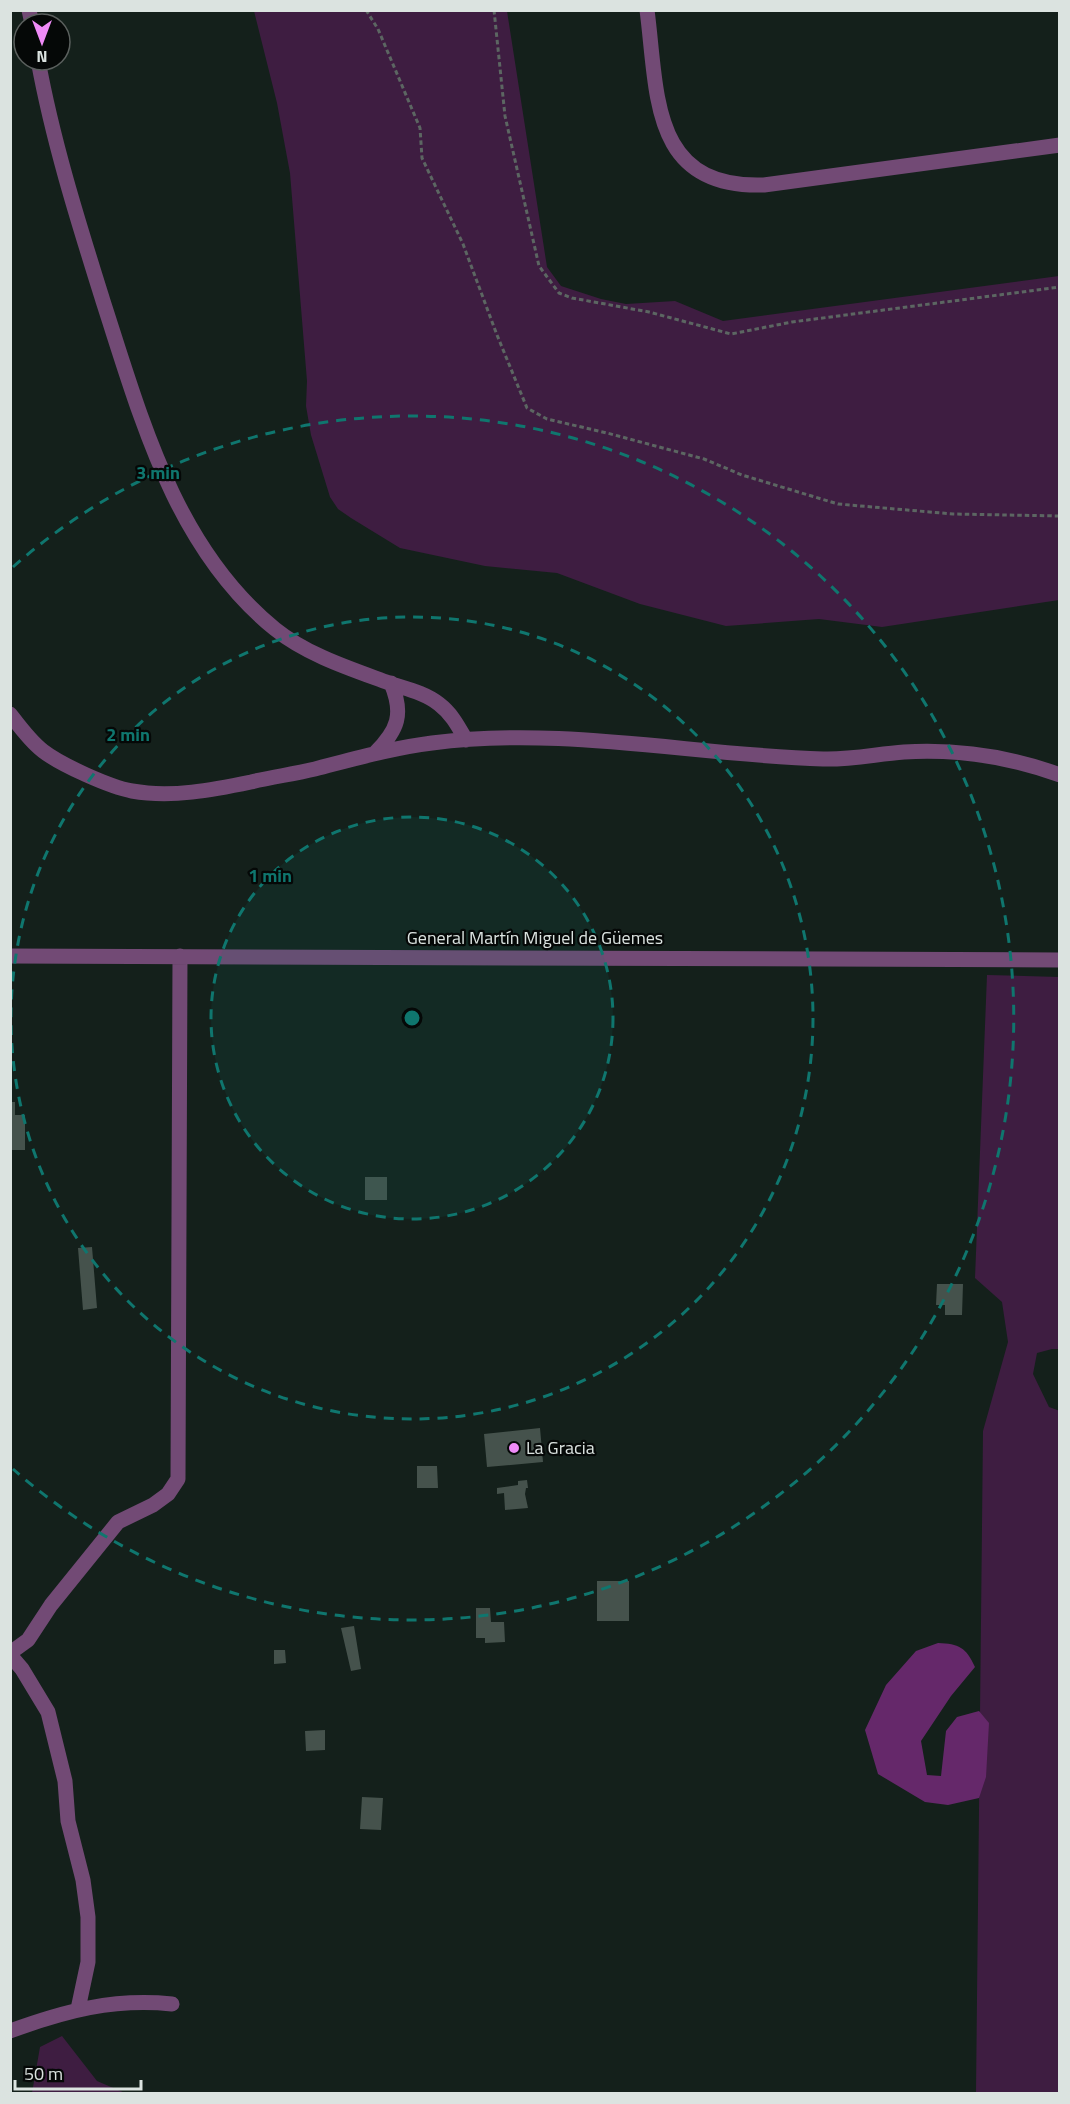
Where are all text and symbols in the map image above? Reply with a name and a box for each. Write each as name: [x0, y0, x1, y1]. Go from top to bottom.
north arrow: [12, 12, 72, 72]
text: N: [36, 45, 48, 69]
text: 3 min: [136, 459, 180, 486]
text: 2 min: [106, 721, 150, 748]
text: 1 min: [248, 862, 292, 889]
street label: General Martín Miguel de Güemes: [407, 924, 663, 951]
centre of rings: [402, 1008, 422, 1028]
place label: La Gracia: [526, 1434, 595, 1461]
marker: La Gracia: [507, 1441, 521, 1455]
scale bar: [15, 2053, 141, 2091]
text: 50 m: [24, 2060, 63, 2087]

